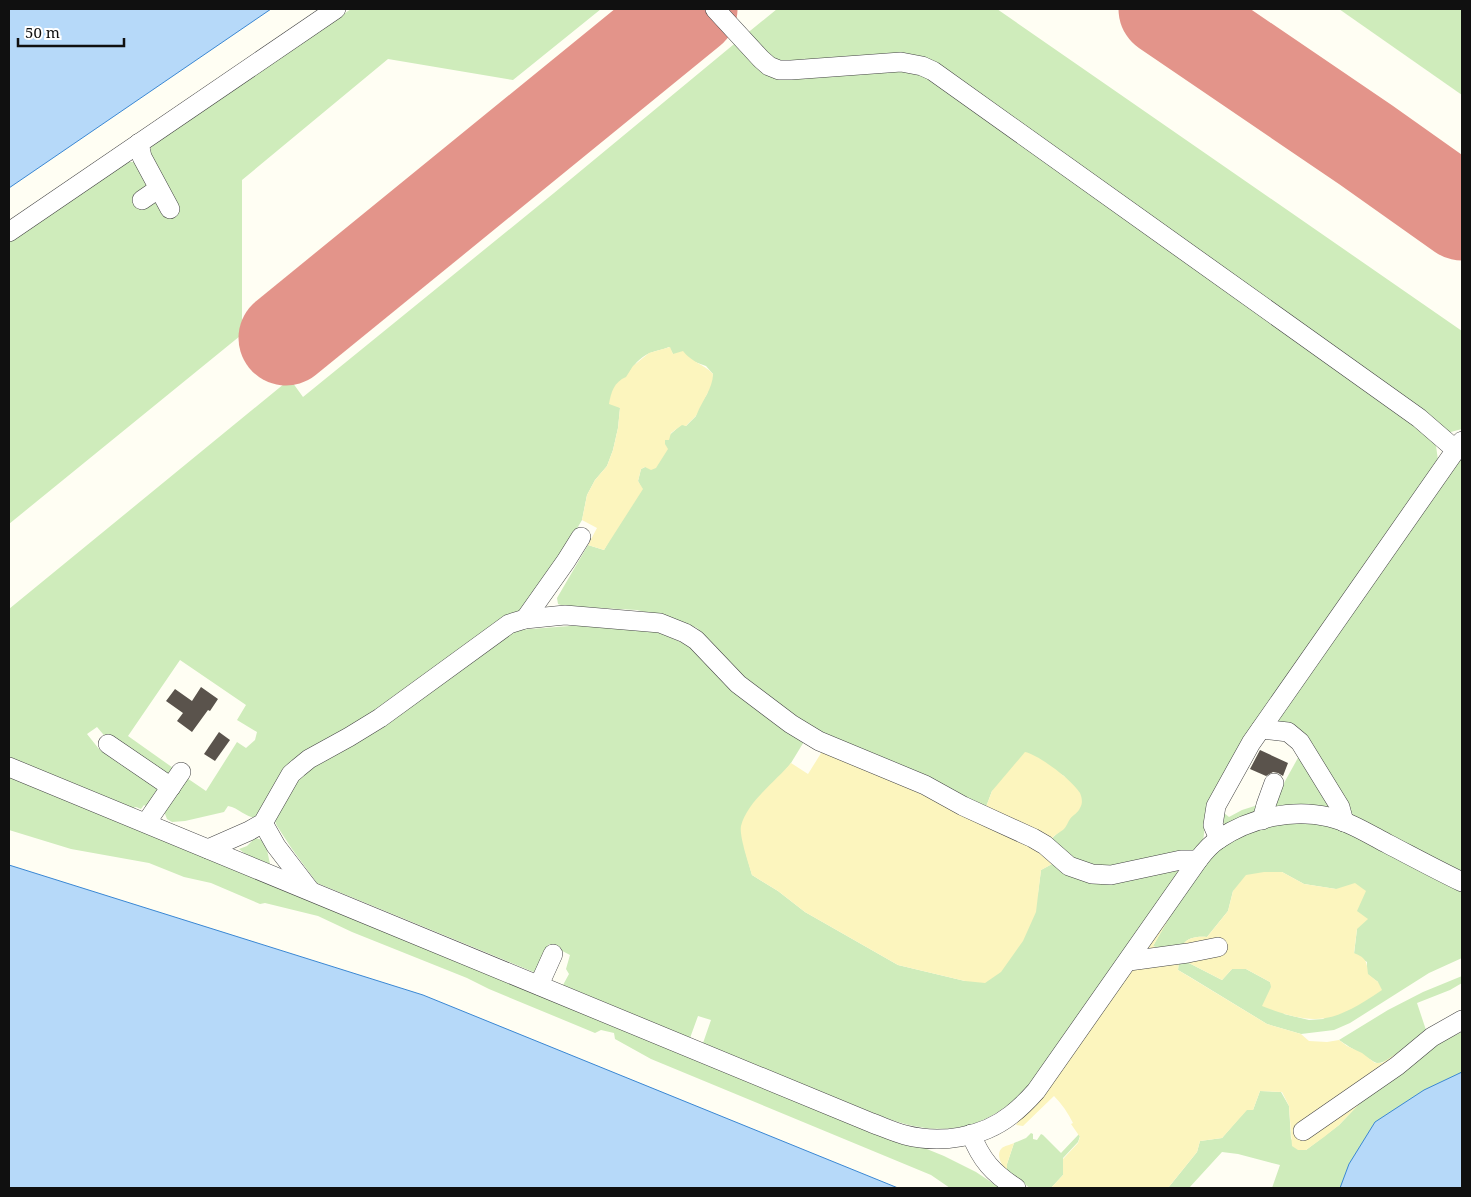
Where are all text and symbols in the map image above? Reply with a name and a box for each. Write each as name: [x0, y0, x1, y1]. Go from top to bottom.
scale bar: [18, 15, 124, 47]
text: 50 m: [25, 22, 60, 42]

